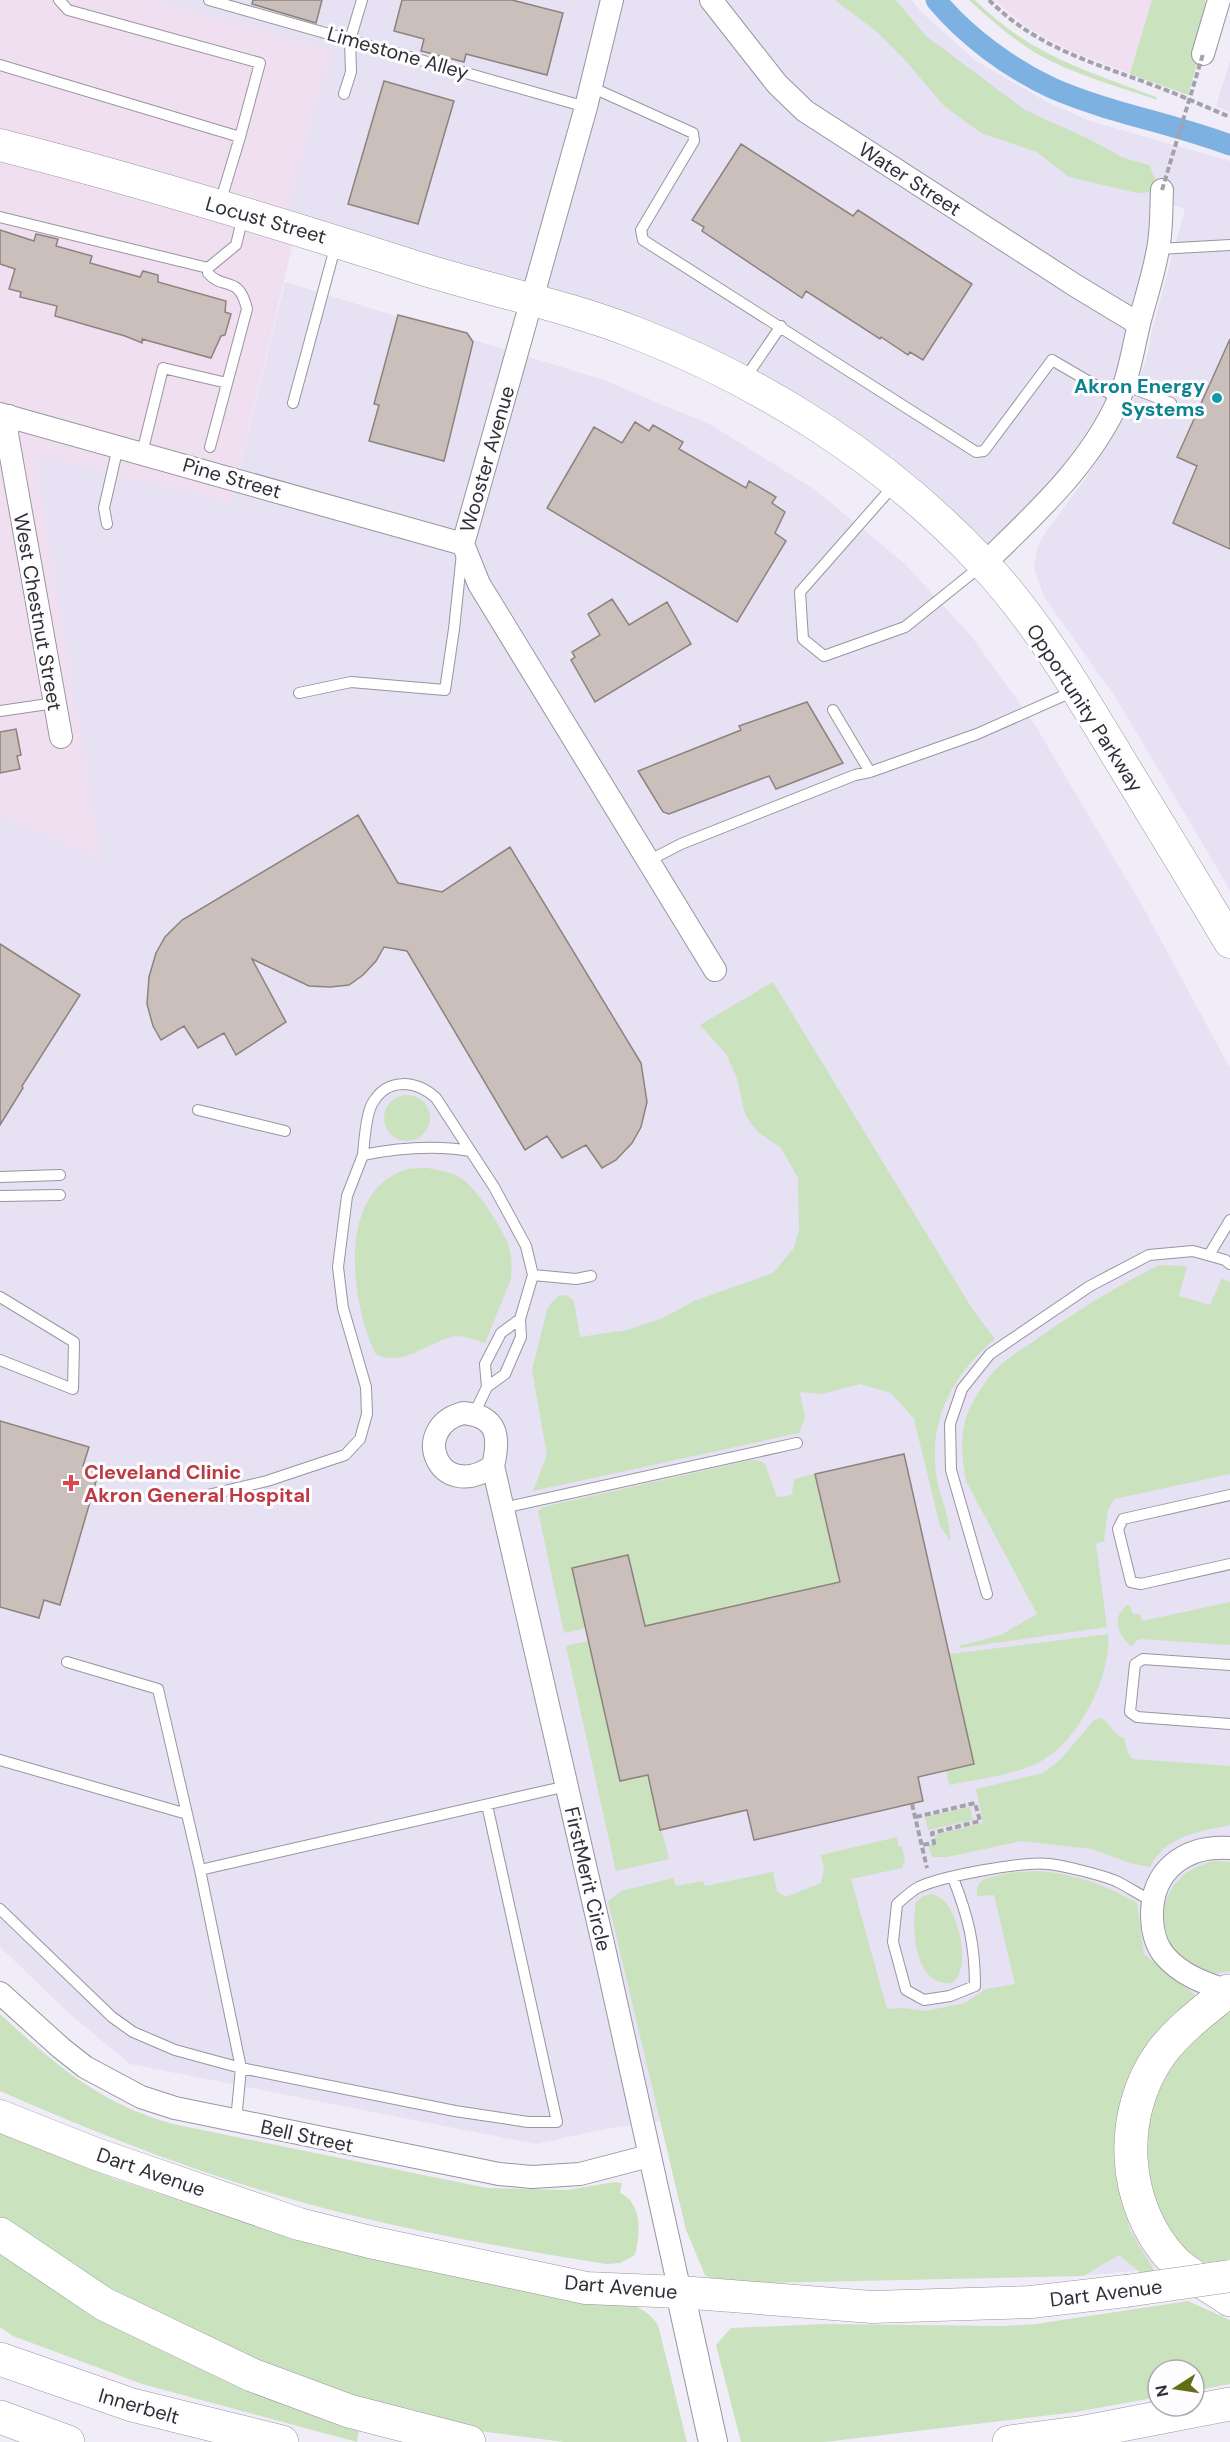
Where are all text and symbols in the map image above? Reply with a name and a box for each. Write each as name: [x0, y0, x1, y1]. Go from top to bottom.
street label: Limestone Alley: [324, 20, 472, 86]
street label: Water Street: [854, 136, 966, 222]
street label: Locust Street: [203, 190, 329, 250]
place label: Akron Energy Systems: [1074, 373, 1205, 422]
street label: Wooster Avenue: [454, 383, 520, 535]
marker: Akron Energy Systems: [1210, 391, 1224, 405]
street label: Pine Street: [180, 452, 284, 504]
street label: West Chestnut Street: [8, 511, 68, 713]
street label: Opportunity Parkway: [1021, 619, 1149, 797]
place label: Cleveland Clinic Akron General Hospital: [84, 1459, 310, 1508]
marker: Cleveland Clinic Akron General Hospital: [62, 1474, 80, 1492]
street label: FirstMerit Circle: [559, 1804, 617, 1954]
street label: Bell Street: [258, 2113, 356, 2159]
street label: Dart Avenue: [93, 2141, 209, 2203]
street label: Dart Avenue: [563, 2269, 679, 2305]
street label: Dart Avenue: [1048, 2273, 1164, 2313]
north arrow: [1146, 2358, 1206, 2418]
street label: Innerbelt: [96, 2382, 182, 2430]
text: N: [1150, 2383, 1173, 2399]

